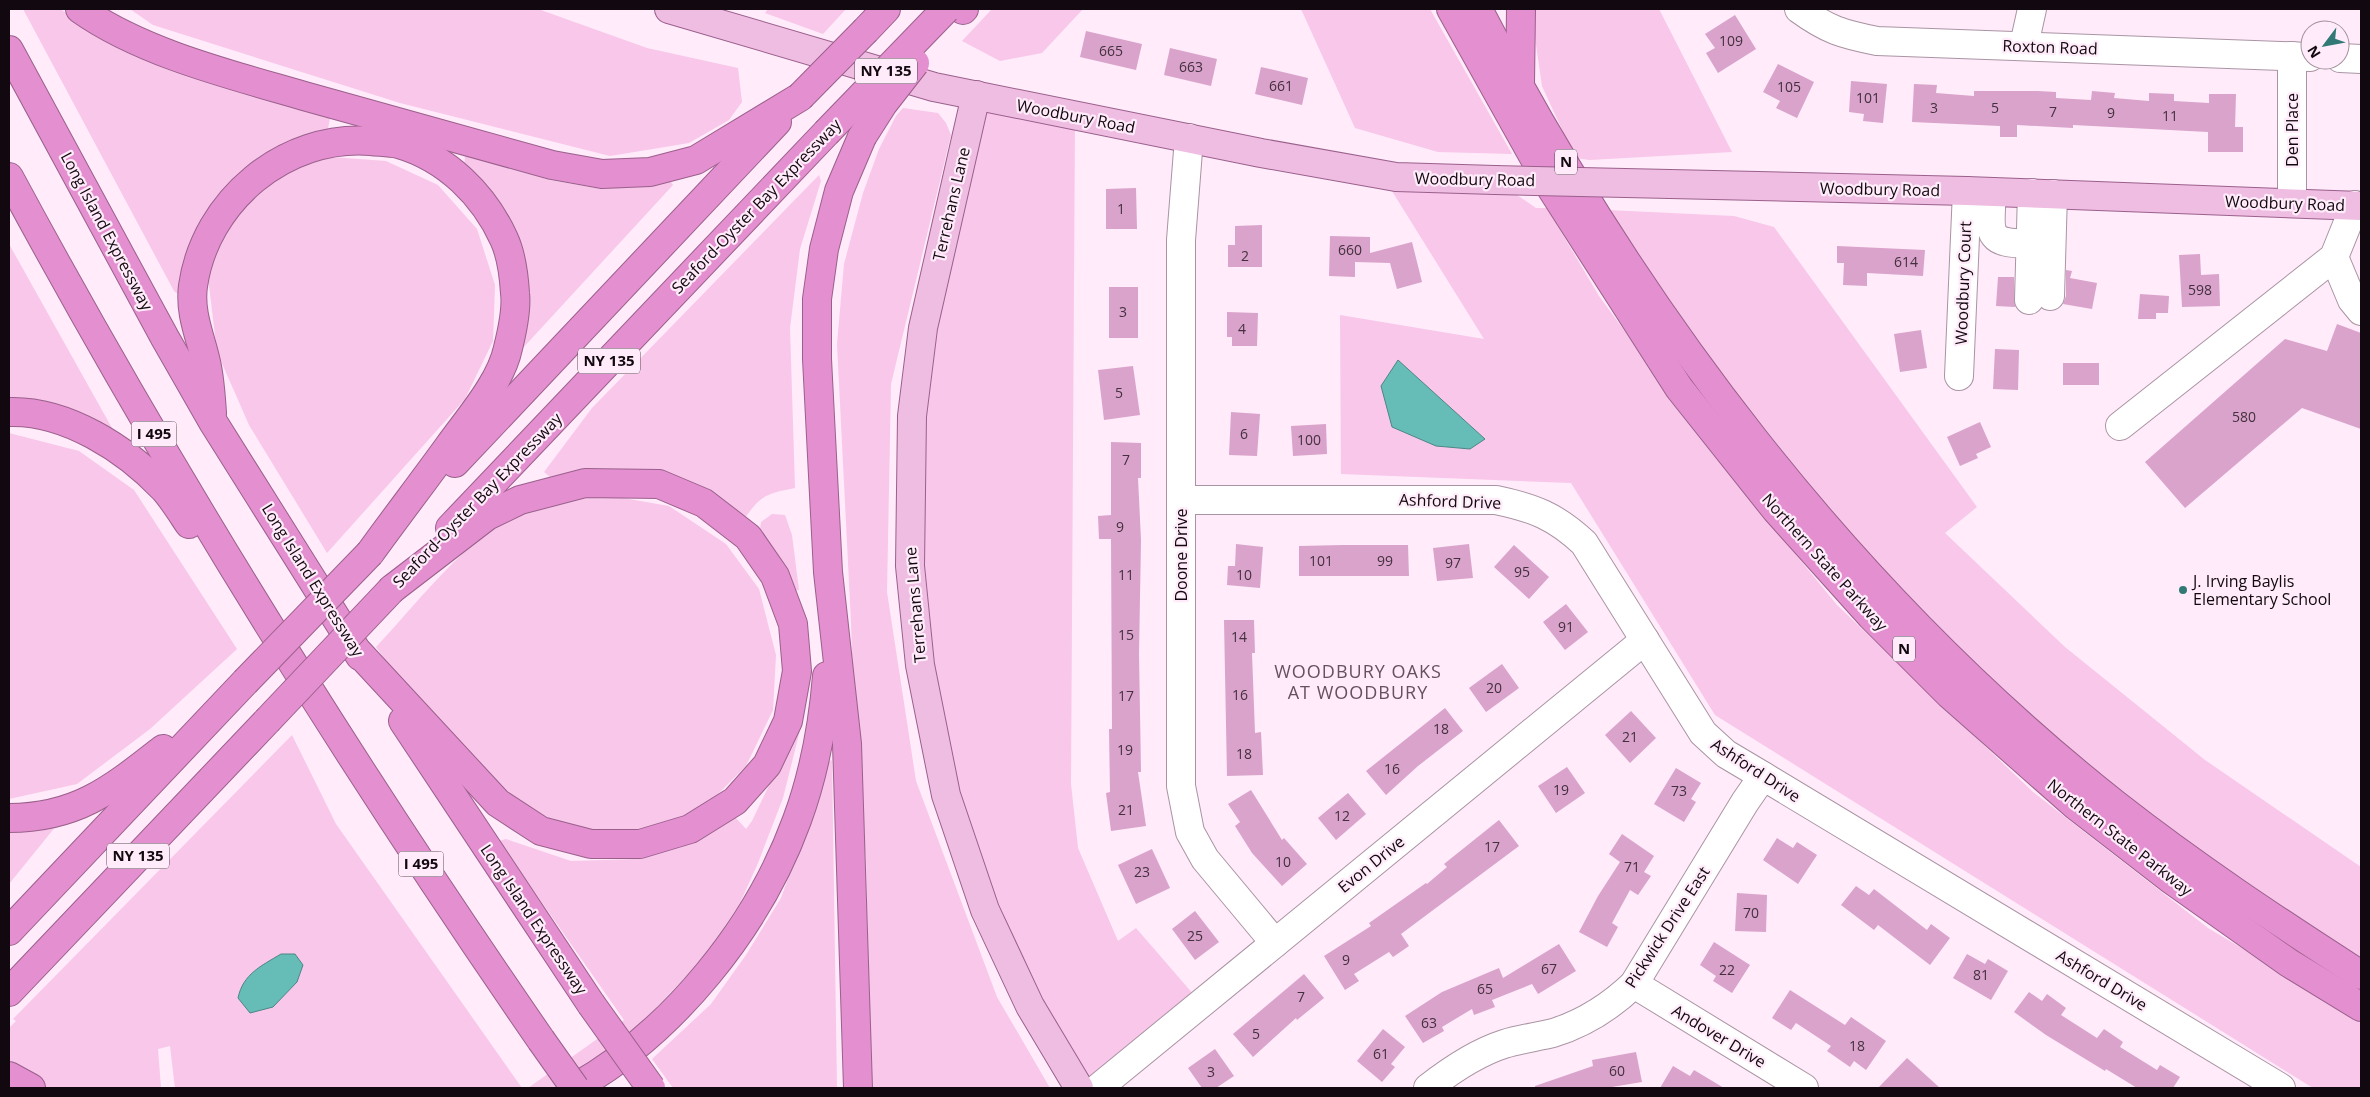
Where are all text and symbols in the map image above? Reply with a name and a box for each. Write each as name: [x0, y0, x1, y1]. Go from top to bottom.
north arrow: [2300, 20, 2350, 70]
house number: 109: [1719, 31, 1743, 50]
street label: Roxton Road: [2002, 34, 2098, 60]
house number: 665: [1099, 41, 1123, 60]
text: N: [2302, 42, 2325, 62]
house number: 663: [1179, 57, 1203, 76]
road number: NY 135: [855, 58, 917, 84]
house number: 661: [1269, 76, 1293, 95]
house number: 105: [1777, 77, 1801, 96]
house number: 101: [1856, 88, 1880, 107]
street label: Den Place: [2281, 93, 2303, 167]
street label: Woodbury Road: [1015, 94, 1137, 138]
house number: 3: [1930, 98, 1938, 117]
house number: 5: [1991, 98, 1999, 117]
house number: 7: [2049, 102, 2057, 121]
house number: 9: [2107, 103, 2115, 122]
house number: 11: [2162, 106, 2178, 125]
street label: Seaford-Oyster Bay Expressway: [666, 113, 846, 298]
street label: Terrehans Lane: [927, 145, 975, 263]
street label: Long Island Expressway: [56, 148, 159, 315]
road number: N: [1555, 150, 1577, 174]
street label: Woodbury Road: [1415, 167, 1535, 191]
street label: Woodbury Road: [1820, 177, 1940, 201]
street label: Woodbury Road: [2224, 190, 2346, 216]
house number: 1: [1117, 199, 1125, 218]
street label: Woodbury Court: [1950, 220, 1976, 345]
house number: 660: [1338, 240, 1362, 259]
house number: 2: [1241, 246, 1249, 265]
house number: 614: [1894, 252, 1918, 271]
house number: 598: [2188, 280, 2212, 299]
house number: 3: [1119, 302, 1127, 321]
house number: 4: [1238, 319, 1246, 338]
road number: NY 135: [578, 348, 640, 374]
house number: 5: [1115, 383, 1123, 402]
street label: Seaford-Oyster Bay Expressway: [387, 407, 567, 592]
house number: 580: [2232, 407, 2256, 426]
road number: I 495: [132, 422, 176, 446]
house number: 6: [1240, 424, 1248, 443]
house number: 100: [1297, 430, 1321, 449]
house number: 7: [1122, 450, 1130, 469]
street label: Ashford Drive: [1399, 488, 1501, 514]
street label: Northern State Parkway: [1757, 488, 1893, 636]
street label: Long Island Expressway: [257, 499, 370, 662]
street label: Doone Drive: [1170, 509, 1192, 601]
house number: 9: [1116, 517, 1124, 536]
street label: Terrehans Lane: [899, 546, 931, 664]
house number: 101: [1309, 551, 1333, 570]
house number: 99: [1377, 551, 1393, 570]
house number: 97: [1445, 553, 1461, 572]
house number: 95: [1514, 562, 1530, 581]
house number: 11: [1118, 565, 1134, 584]
house number: 10: [1236, 565, 1252, 584]
place label: J. Irving Baylis Elementary School: [2191, 570, 2331, 610]
marker: J. Irving Baylis Elementary School: [2177, 584, 2189, 596]
house number: 91: [1558, 617, 1574, 636]
house number: 15: [1118, 625, 1134, 644]
house number: 14: [1231, 627, 1247, 646]
road number: N: [1893, 636, 1915, 662]
district label: WOODBURY OAKS AT WOODBURY: [1274, 659, 1442, 704]
house number: 20: [1486, 678, 1502, 697]
house number: 16: [1232, 685, 1248, 704]
house number: 17: [1118, 686, 1134, 705]
house number: 18: [1433, 719, 1449, 738]
house number: 21: [1622, 727, 1638, 746]
street label: Ashford Drive: [1707, 733, 1805, 807]
house number: 19: [1117, 740, 1133, 759]
house number: 18: [1236, 744, 1252, 763]
house number: 16: [1384, 759, 1400, 778]
street label: Northern State Parkway: [2043, 773, 2198, 901]
house number: 19: [1553, 780, 1569, 799]
house number: 73: [1671, 781, 1687, 800]
house number: 21: [1118, 800, 1134, 819]
house number: 12: [1334, 806, 1350, 825]
street label: Evon Drive: [1333, 830, 1409, 898]
house number: 17: [1484, 837, 1500, 856]
street label: Long Island Expressway: [476, 840, 593, 999]
road number: NY 135: [107, 844, 169, 868]
road number: I 495: [398, 852, 444, 876]
house number: 10: [1275, 852, 1291, 871]
house number: 71: [1624, 857, 1640, 876]
house number: 23: [1134, 862, 1150, 881]
street label: Pickwick Drive East: [1619, 862, 1715, 992]
house number: 70: [1743, 903, 1759, 922]
house number: 25: [1187, 926, 1203, 945]
street label: Ashford Drive: [2053, 944, 2151, 1016]
house number: 9: [1342, 950, 1350, 969]
house number: 67: [1541, 959, 1557, 978]
house number: 22: [1719, 960, 1735, 979]
house number: 81: [1973, 965, 1989, 984]
house number: 65: [1477, 979, 1493, 998]
house number: 7: [1297, 987, 1305, 1006]
street label: Andover Drive: [1668, 999, 1770, 1073]
house number: 63: [1421, 1013, 1437, 1032]
house number: 5: [1252, 1024, 1260, 1043]
house number: 18: [1849, 1036, 1865, 1055]
house number: 61: [1373, 1044, 1389, 1063]
house number: 60: [1609, 1061, 1625, 1080]
house number: 3: [1207, 1062, 1215, 1081]

